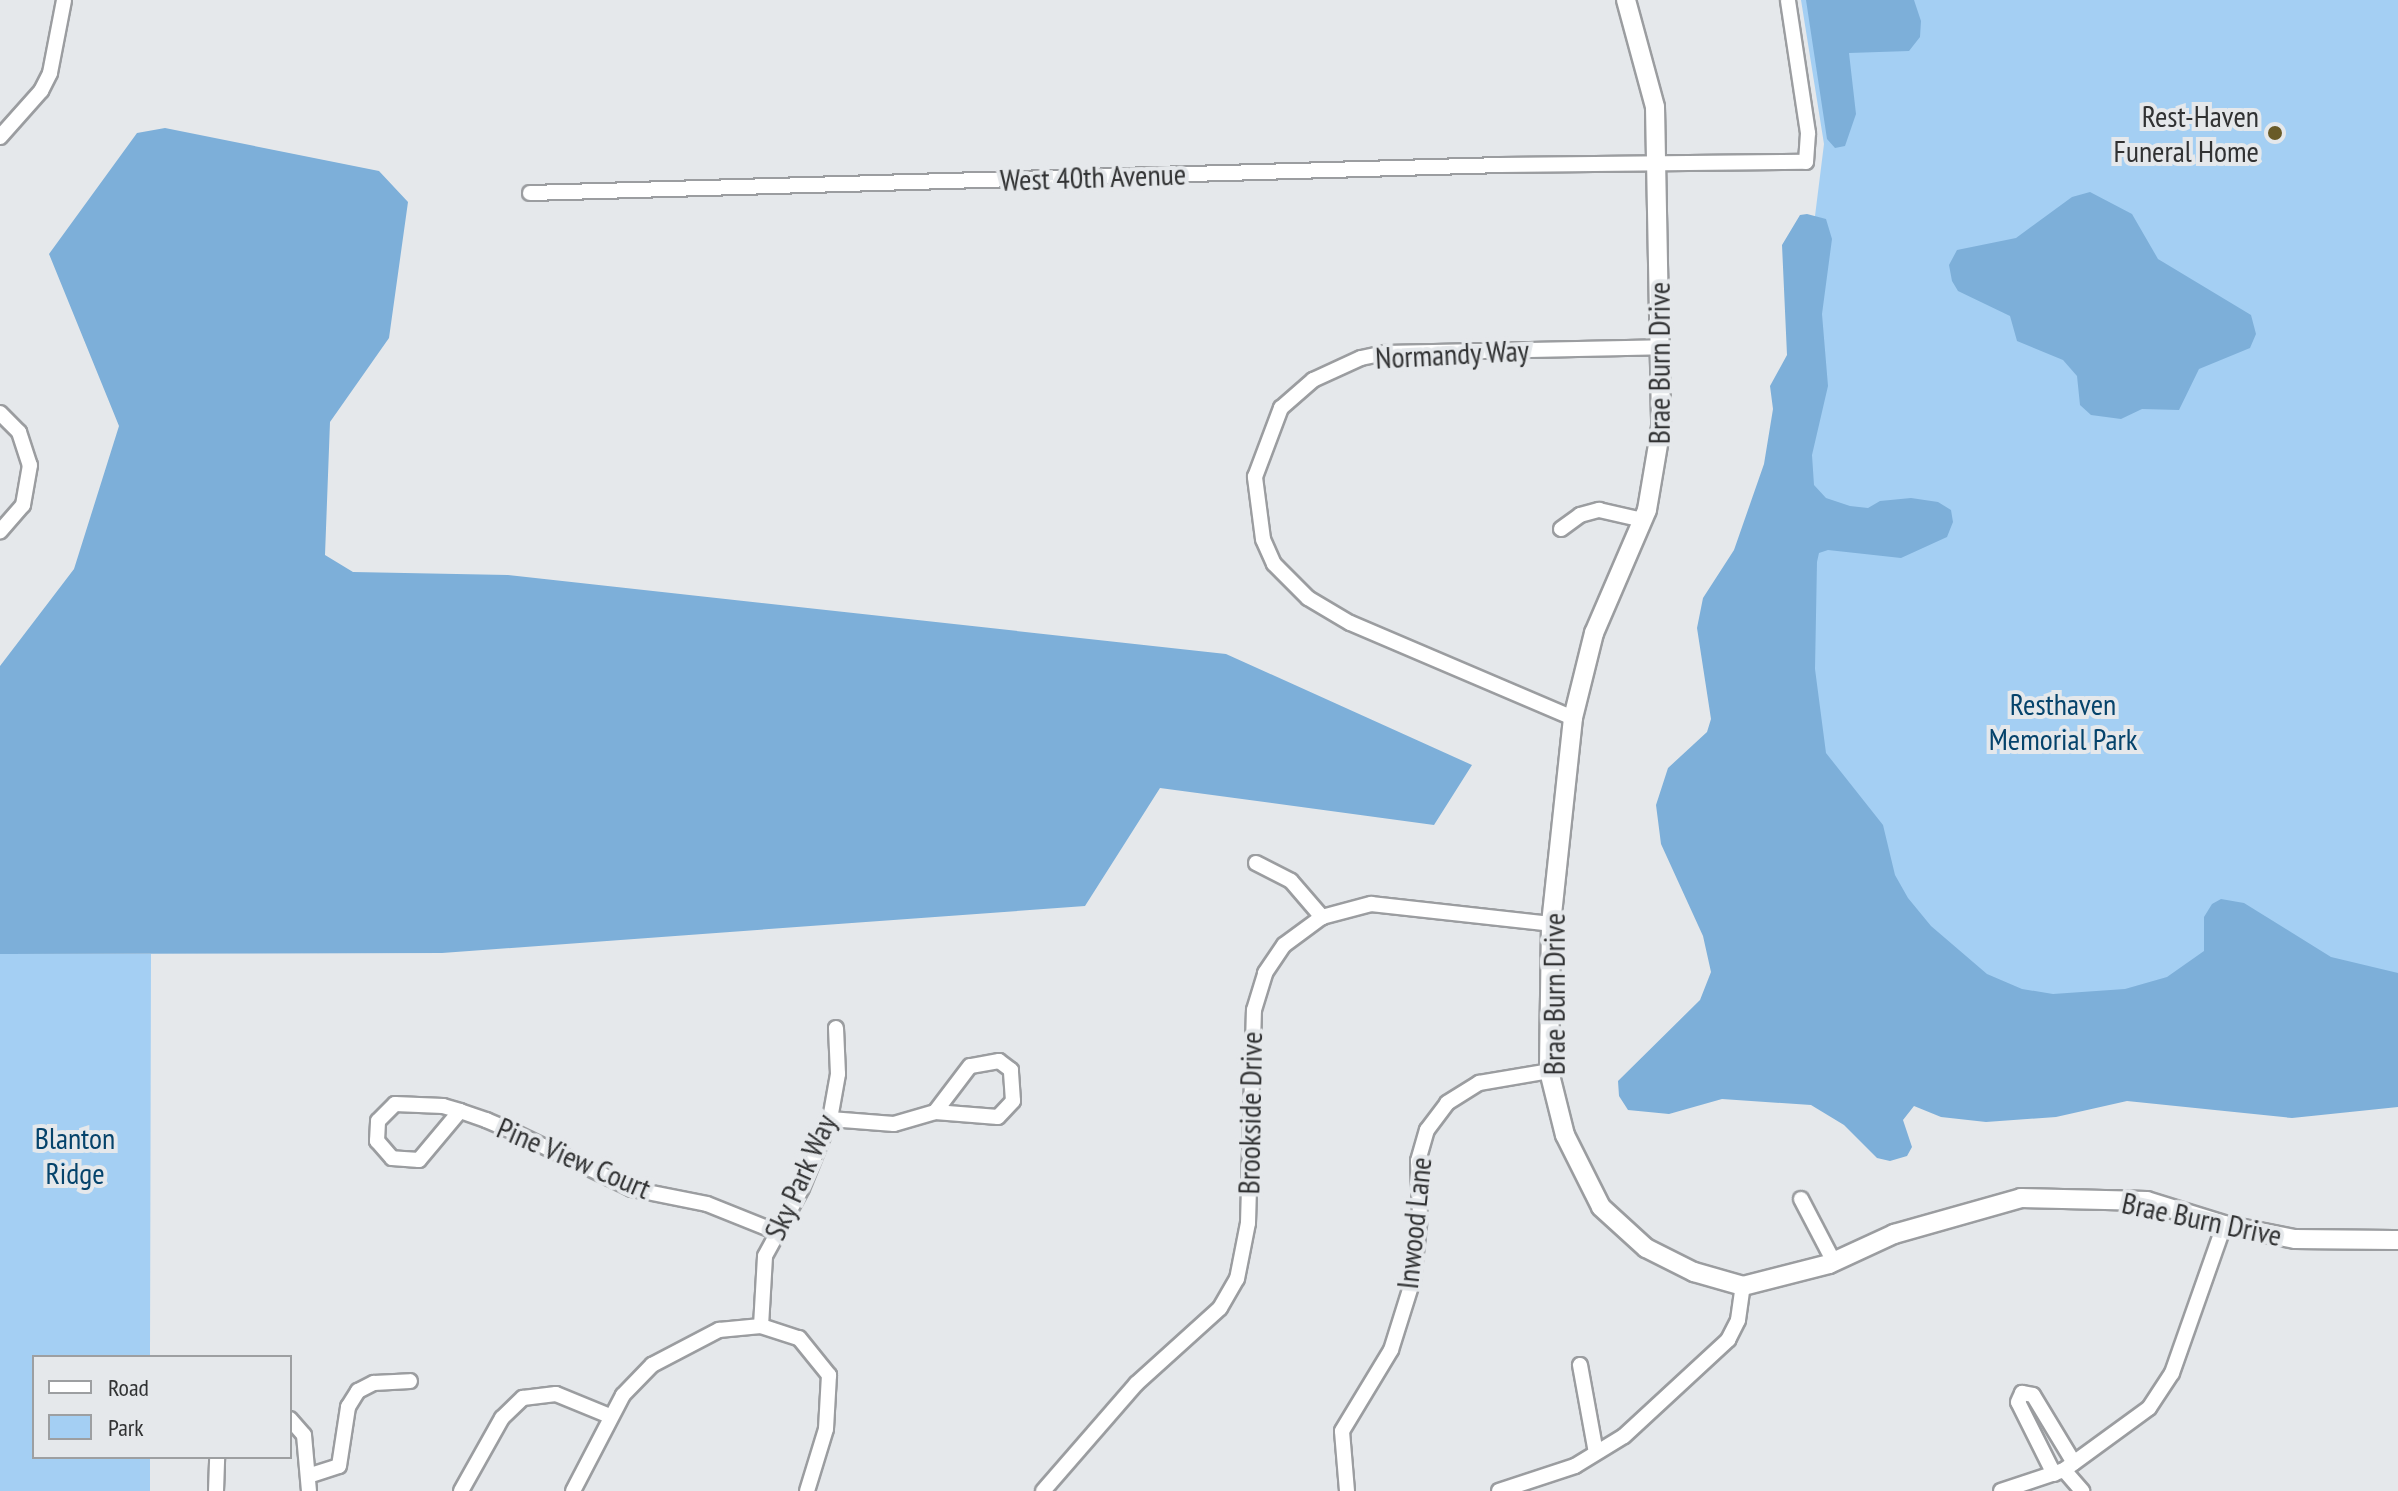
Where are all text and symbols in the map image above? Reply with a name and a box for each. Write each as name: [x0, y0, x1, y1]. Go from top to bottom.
place label: Rest-Haven Funeral Home: [2114, 98, 2259, 168]
marker: Rest-Haven Funeral Home: [2266, 124, 2284, 142]
street label: West 40th Avenue: [999, 156, 1187, 198]
street label: Brae Burn Drive: [1641, 282, 1677, 444]
street label: Normandy Way: [1374, 332, 1530, 376]
park label: Resthaven Memorial Park: [1989, 686, 2137, 756]
street label: Brae Burn Drive: [1536, 913, 1572, 1075]
street label: Brookside Drive: [1231, 1031, 1269, 1195]
street label: Sky Park Way: [756, 1108, 844, 1246]
street label: Pine View Court: [491, 1109, 657, 1207]
park label: Blanton Ridge: [35, 1120, 115, 1190]
street label: Inwood Lane: [1389, 1155, 1439, 1291]
street label: Brae Burn Drive: [2119, 1184, 2285, 1254]
legend: [32, 1355, 292, 1459]
text: Road: [108, 1372, 149, 1403]
text: Park: [108, 1412, 144, 1443]

